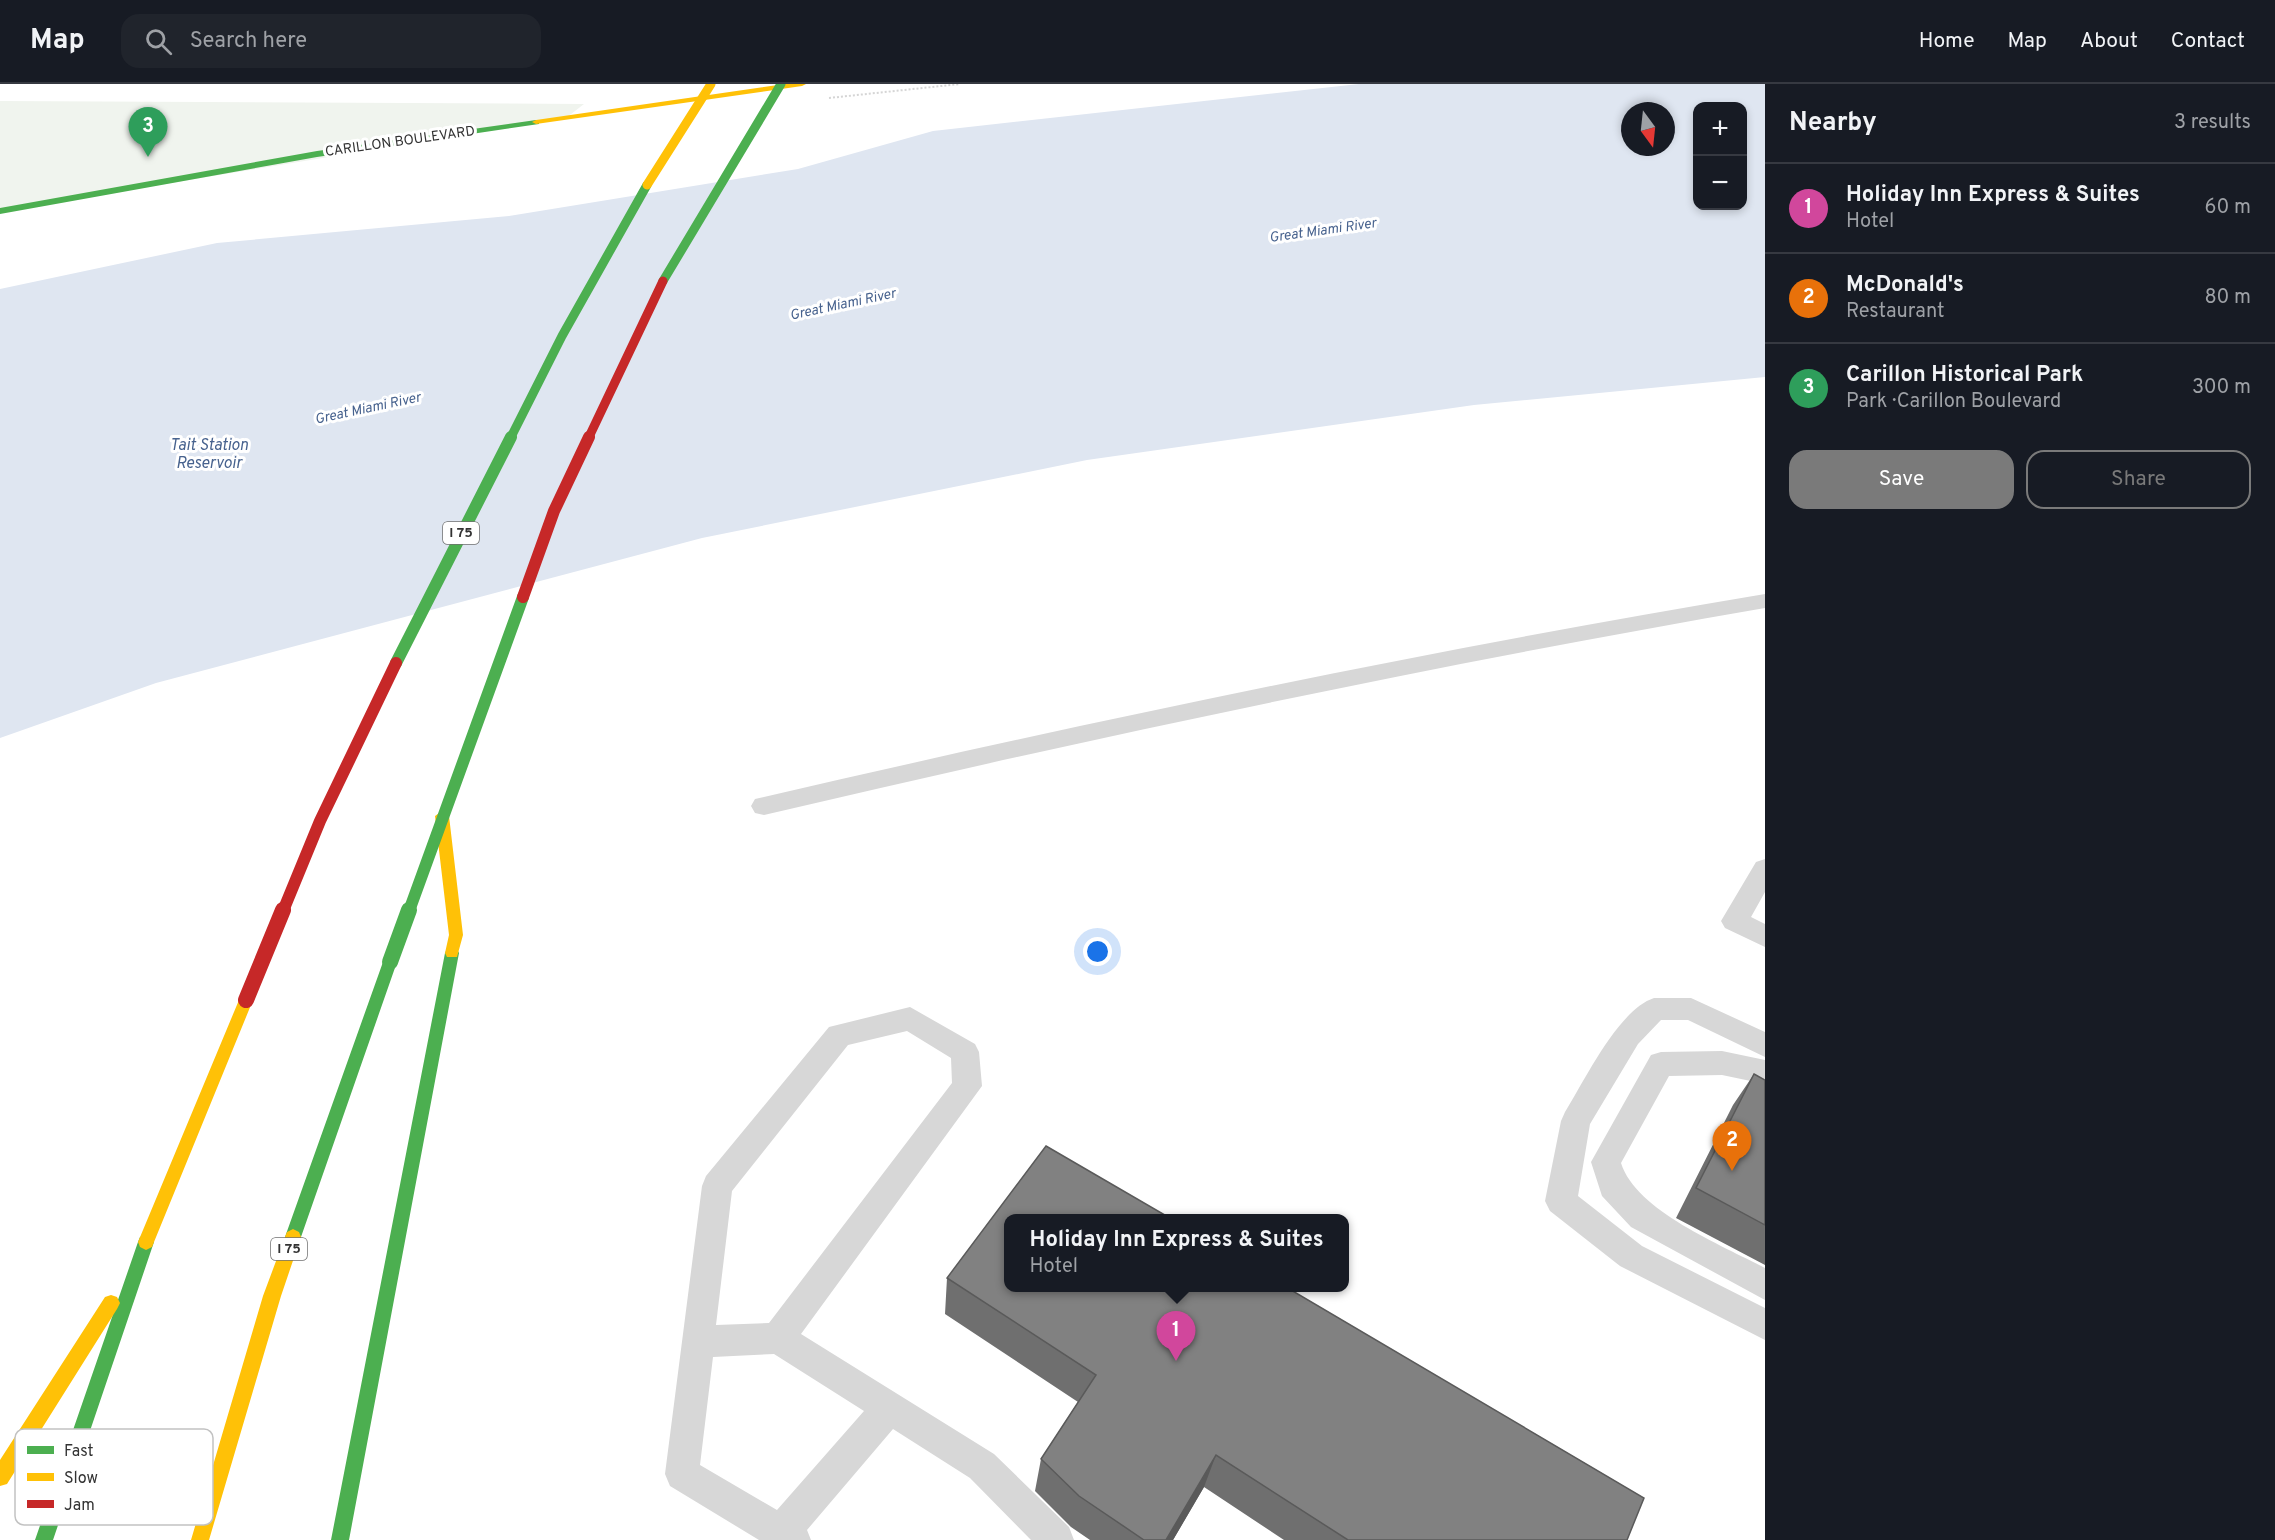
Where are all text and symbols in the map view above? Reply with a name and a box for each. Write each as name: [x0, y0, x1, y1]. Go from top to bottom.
search box: [121, 14, 541, 68]
text: Map: [30, 23, 85, 59]
icon: search: [142, 25, 175, 58]
text: Search here: [190, 28, 307, 55]
text: Home: [1919, 28, 1975, 55]
text: Map: [2008, 28, 2047, 55]
text: About: [2080, 28, 2138, 55]
text: Contact: [2171, 28, 2245, 55]
north arrow: [1621, 102, 1675, 156]
map controls: [1693, 102, 1747, 210]
button: +: [1693, 102, 1747, 156]
pin: 3: [128, 107, 168, 157]
text: Nearby: [1789, 107, 1877, 140]
text: 3 results: [2174, 110, 2251, 136]
street label: CARILLON BOULEVARD: [324, 123, 476, 161]
button: −: [1693, 156, 1747, 210]
text: Holiday Inn Express & Suites: [1846, 182, 2140, 209]
text: 1: [1805, 195, 1813, 221]
text: 60 m: [2205, 195, 2251, 221]
text: Hotel: [1846, 209, 1894, 235]
water label: Great Miami River: [1268, 215, 1379, 247]
text: McDonald's: [1846, 272, 1964, 299]
water label: Great Miami River: [789, 285, 899, 325]
text: 2: [1802, 285, 1815, 311]
text: 80 m: [2205, 285, 2251, 311]
text: Restaurant: [1846, 299, 1945, 325]
text: Carillon Historical Park: [1846, 362, 2083, 389]
text: 3: [1803, 375, 1815, 401]
text: 300 m: [2192, 375, 2251, 401]
water label: Great Miami River: [314, 389, 424, 429]
text: Park · Carillon Boulevard: [1846, 389, 2061, 415]
water label: Tait Station Reservoir: [170, 436, 248, 474]
button: Save: [1789, 450, 2014, 509]
button: Share: [2026, 450, 2251, 509]
road number: I 75: [443, 522, 479, 544]
your location: [1083, 937, 1112, 966]
pin: 2: [1712, 1122, 1752, 1171]
popup: [1004, 1214, 1349, 1292]
text: Holiday Inn Express & Suites: [1030, 1227, 1323, 1254]
road number: I 75: [271, 1238, 307, 1260]
text: Hotel: [1030, 1254, 1078, 1280]
pin: 1: [1156, 1312, 1196, 1361]
legend: [15, 1429, 213, 1525]
text: Fast: [64, 1442, 94, 1462]
text: Slow: [64, 1469, 98, 1489]
text: Jam: [64, 1496, 95, 1516]

